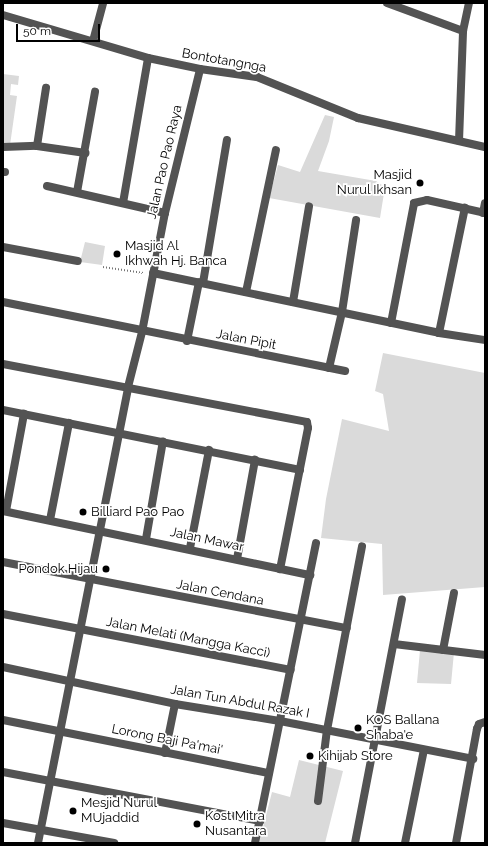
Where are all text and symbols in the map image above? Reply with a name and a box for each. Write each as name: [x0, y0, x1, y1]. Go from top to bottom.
scale bar: [18, 16, 102, 42]
text: 50 m: [23, 24, 51, 38]
street label: Bontotangnga: [181, 46, 267, 76]
street label: Jalan Pao Pao Raya: [144, 104, 186, 220]
place label: Masjid Nurul Ikhsan: [336, 168, 412, 199]
marker: Masjid Nurul Ikhsan: [415, 178, 425, 188]
place label: Masjid Al Ikhwah Hj. Banca: [125, 239, 227, 270]
marker: Masjid Al Ikhwah Hj. Banca: [112, 249, 122, 259]
street label: Jalan Pipit: [215, 327, 277, 353]
place label: Billiard Pao Pao: [91, 504, 184, 520]
marker: Billiard Pao Pao: [78, 507, 88, 517]
street label: Jalan Mawar: [169, 525, 245, 555]
place label: Pondok Hijau: [19, 561, 98, 577]
marker: Pondok Hijau: [101, 564, 111, 574]
street label: Jalan Cendana: [175, 577, 265, 609]
street label: Jalan Melati (Mangga Kacci): [105, 614, 271, 662]
street label: Jalan Tun Abdul Razak I: [169, 682, 311, 722]
place label: KOS Ballana Shaba'e: [366, 713, 439, 744]
street label: Lorong Baji Pa'mai': [110, 722, 224, 758]
marker: KOS Ballana Shaba'e: [353, 723, 363, 733]
place label: Kihijab Store: [318, 748, 393, 764]
marker: Kihijab Store: [305, 751, 315, 761]
place label: Mesjid Nurul MUjaddid: [81, 796, 157, 827]
marker: Mesjid Nurul MUjaddid: [68, 806, 78, 816]
place label: Kost Mitra Nusantara: [205, 809, 267, 840]
marker: Kost Mitra Nusantara: [192, 819, 202, 829]

